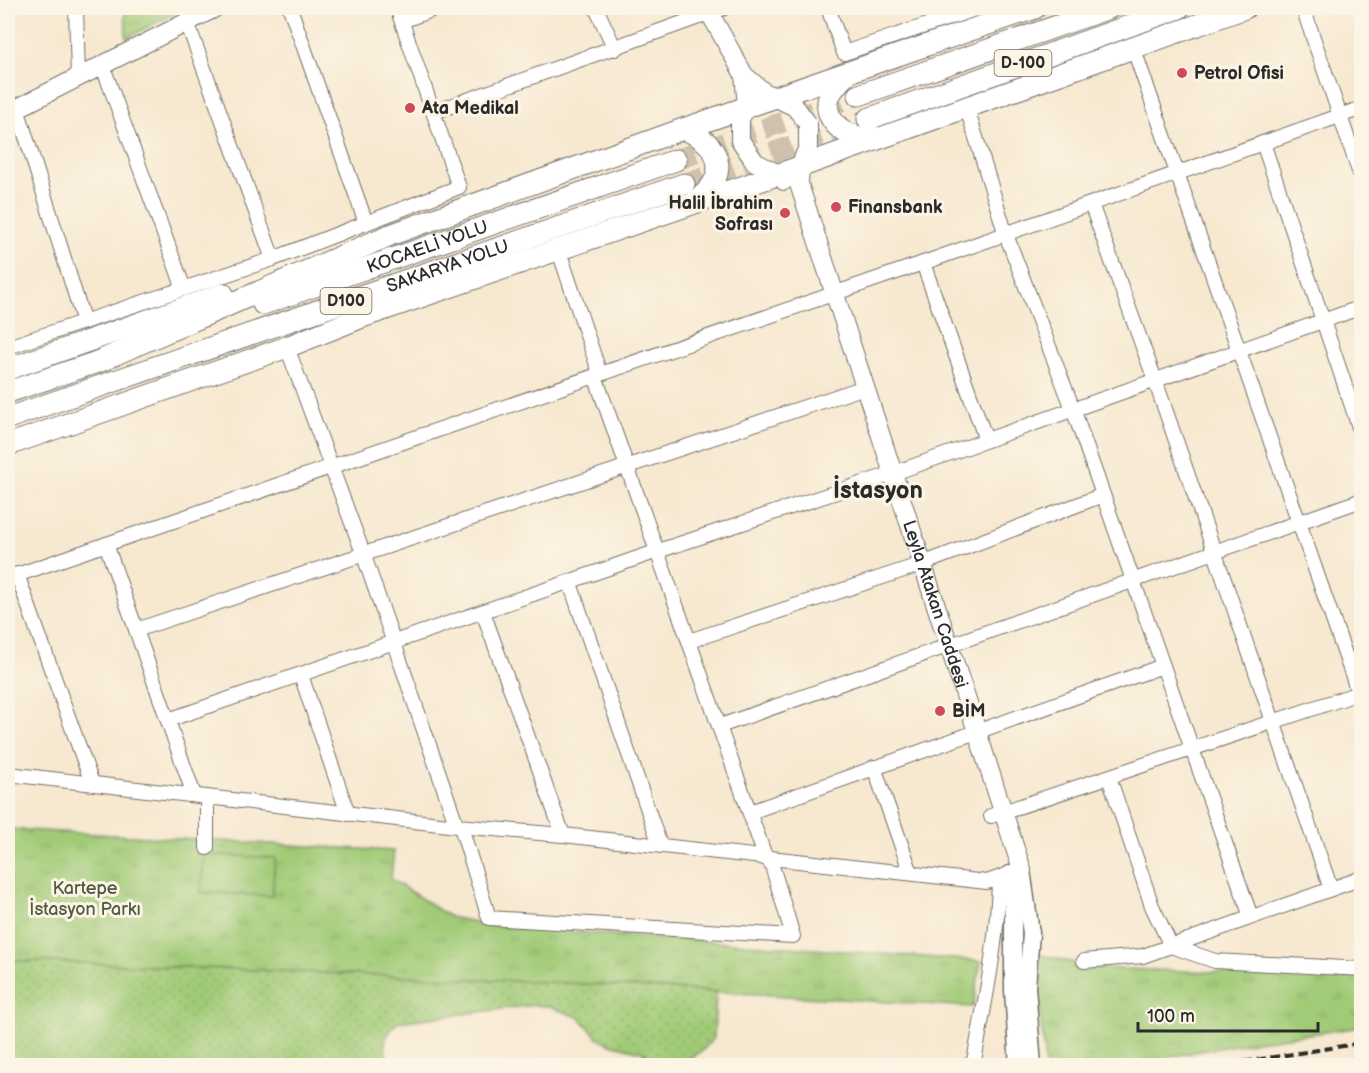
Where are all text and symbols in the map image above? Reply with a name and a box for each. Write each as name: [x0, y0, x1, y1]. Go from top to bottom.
road number: D-100: [994, 50, 1052, 76]
place label: Petrol Ofisi: [1194, 63, 1284, 84]
marker: Petrol Ofisi: [1175, 66, 1189, 80]
place label: Ata Medikal: [421, 98, 519, 119]
marker: Ata Medikal: [403, 101, 417, 115]
place label: Halil İbrahim Sofrası: [669, 190, 773, 235]
place label: Finansbank: [848, 197, 943, 218]
marker: Finansbank: [829, 200, 843, 214]
marker: Halil İbrahim Sofrası: [778, 206, 792, 220]
street label: KOCAELİ YOLU: [364, 216, 491, 278]
street label: SAKARYA YOLU: [383, 235, 511, 297]
road number: D100: [320, 288, 372, 314]
district label: İstasyon: [833, 474, 923, 505]
street label: Leyla Atakan Caddesi: [899, 518, 973, 690]
place label: BİM: [952, 698, 985, 722]
marker: BİM: [933, 704, 947, 718]
park label: Kartepe İstasyon Parkı: [29, 878, 141, 920]
scale bar: [1138, 995, 1318, 1033]
text: 100 m: [1147, 1006, 1195, 1027]

